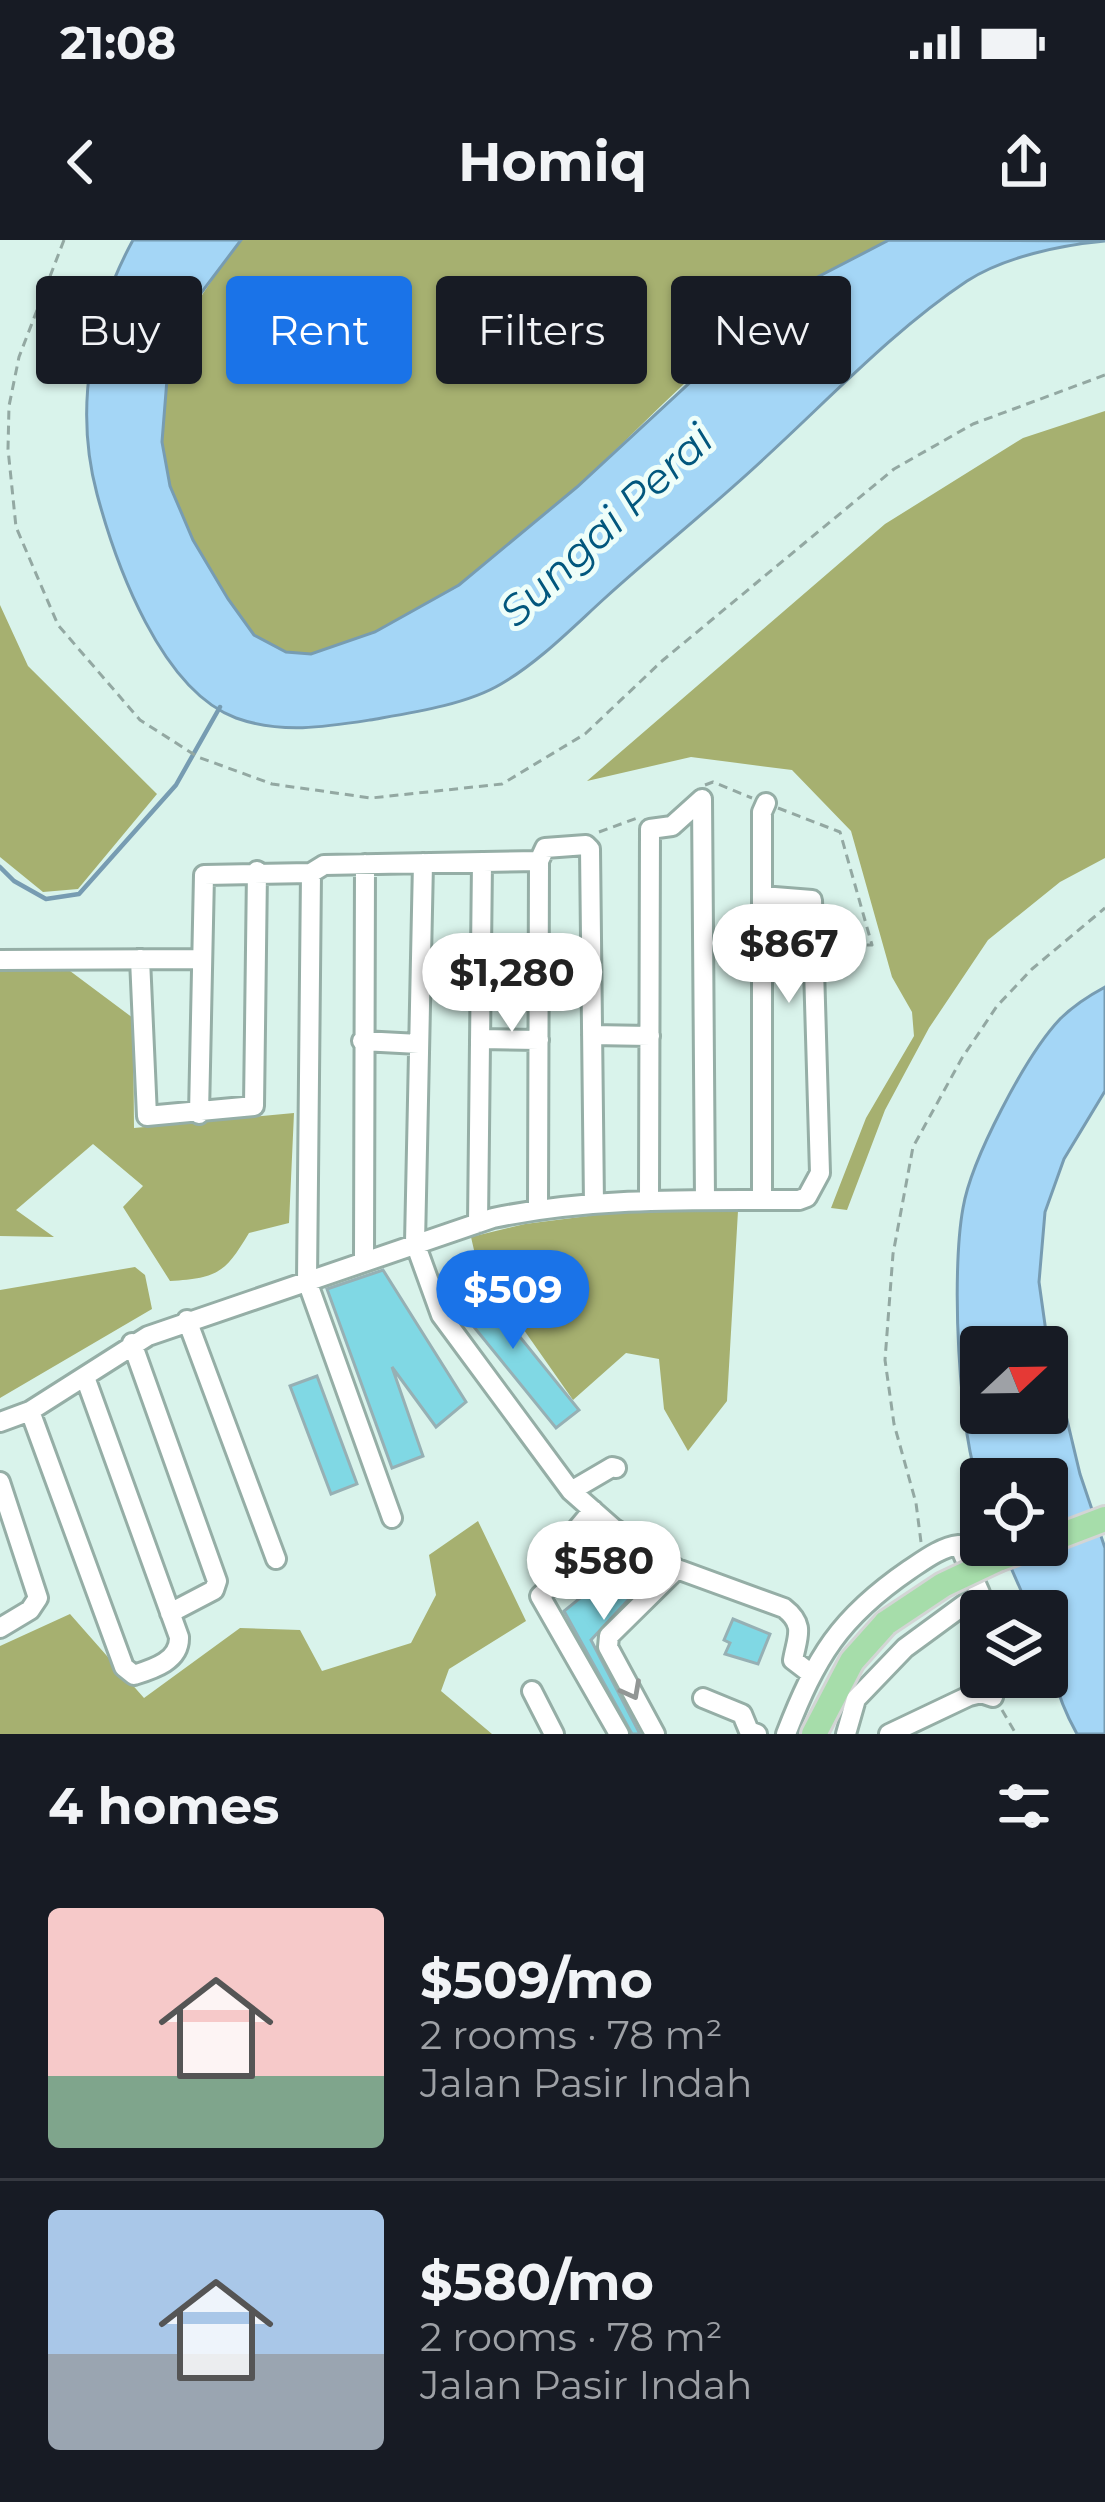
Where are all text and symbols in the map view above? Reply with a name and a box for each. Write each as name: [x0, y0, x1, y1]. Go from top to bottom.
text: 21:08: [60, 15, 176, 70]
icon: back: [48, 129, 114, 195]
text: Homiq: [458, 129, 647, 195]
icon: share: [991, 129, 1057, 195]
chip: Buy: [36, 276, 202, 384]
chip: Rent: [226, 276, 412, 384]
chip: Filters: [436, 276, 647, 384]
chip: New: [671, 276, 851, 384]
water label: Sungai Perai: [488, 412, 724, 637]
pin: $867: [718, 904, 860, 1006]
text: $867: [739, 919, 839, 967]
pin: $1,280: [414, 933, 610, 1035]
text: $1,280: [449, 948, 575, 996]
pin: $509: [442, 1250, 584, 1352]
text: $509: [463, 1265, 563, 1313]
north arrow: [960, 1326, 1068, 1434]
map controls: [960, 1326, 1068, 1698]
button: locate: [960, 1458, 1068, 1566]
pin: $580: [533, 1521, 675, 1623]
text: $580: [554, 1536, 654, 1584]
button: layers: [960, 1590, 1068, 1698]
one-way arrow: [617, 1678, 640, 1700]
icon: filters: [991, 1773, 1057, 1839]
text: 4 homes: [48, 1775, 279, 1837]
text: $509/mo: [420, 1949, 653, 2011]
icon: home: [144, 1956, 288, 2100]
text: 2 rooms · 78 m²: [420, 2011, 723, 2059]
text: Jalan Pasir Indah: [420, 2059, 752, 2107]
text: $580/mo: [420, 2251, 654, 2313]
icon: home: [144, 2258, 288, 2402]
text: 2 rooms · 78 m²: [420, 2313, 723, 2361]
text: Jalan Pasir Indah: [420, 2361, 752, 2409]

